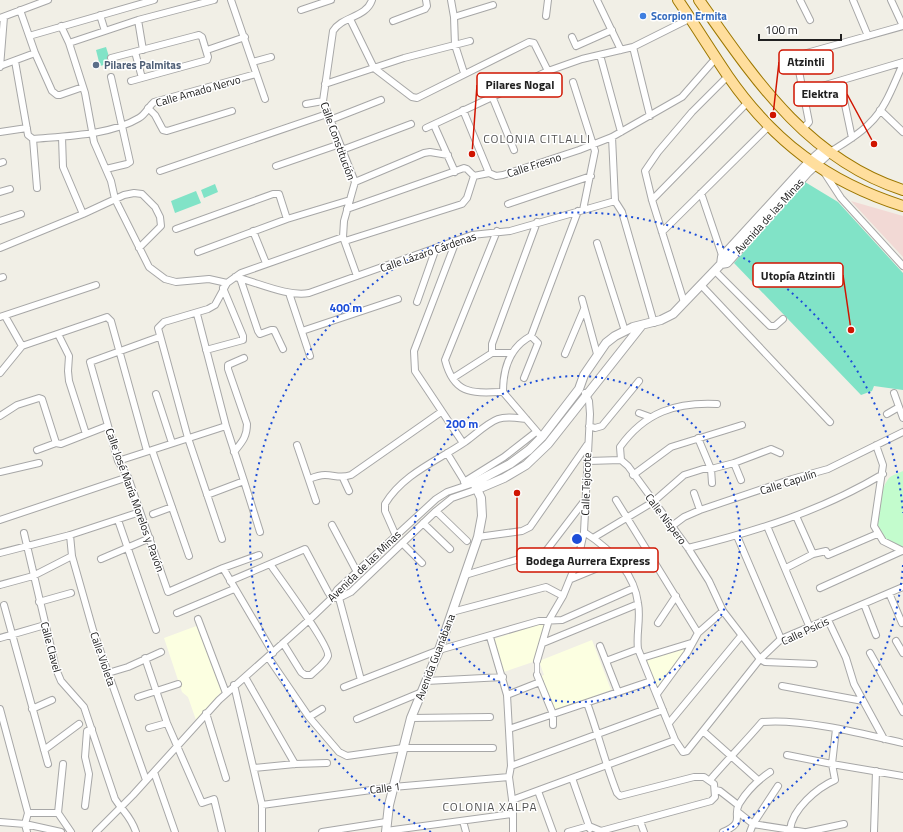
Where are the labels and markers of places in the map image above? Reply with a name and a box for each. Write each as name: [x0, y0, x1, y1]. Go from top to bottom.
place label: Scorpion Ermita: [651, 8, 727, 24]
marker: Scorpion Ermita: [638, 11, 648, 21]
callout: Atzintli: [779, 50, 833, 74]
place label: Pilares Palmitas: [104, 57, 181, 73]
marker: Pilares Palmitas: [91, 60, 101, 70]
callout: Pilares Nogal: [477, 73, 562, 97]
callout: Elektra: [794, 82, 847, 106]
callout: Utopía Atzintli: [753, 263, 843, 287]
centre of rings: [570, 532, 584, 546]
callout: Bodega Aurrera Express: [517, 548, 658, 572]

